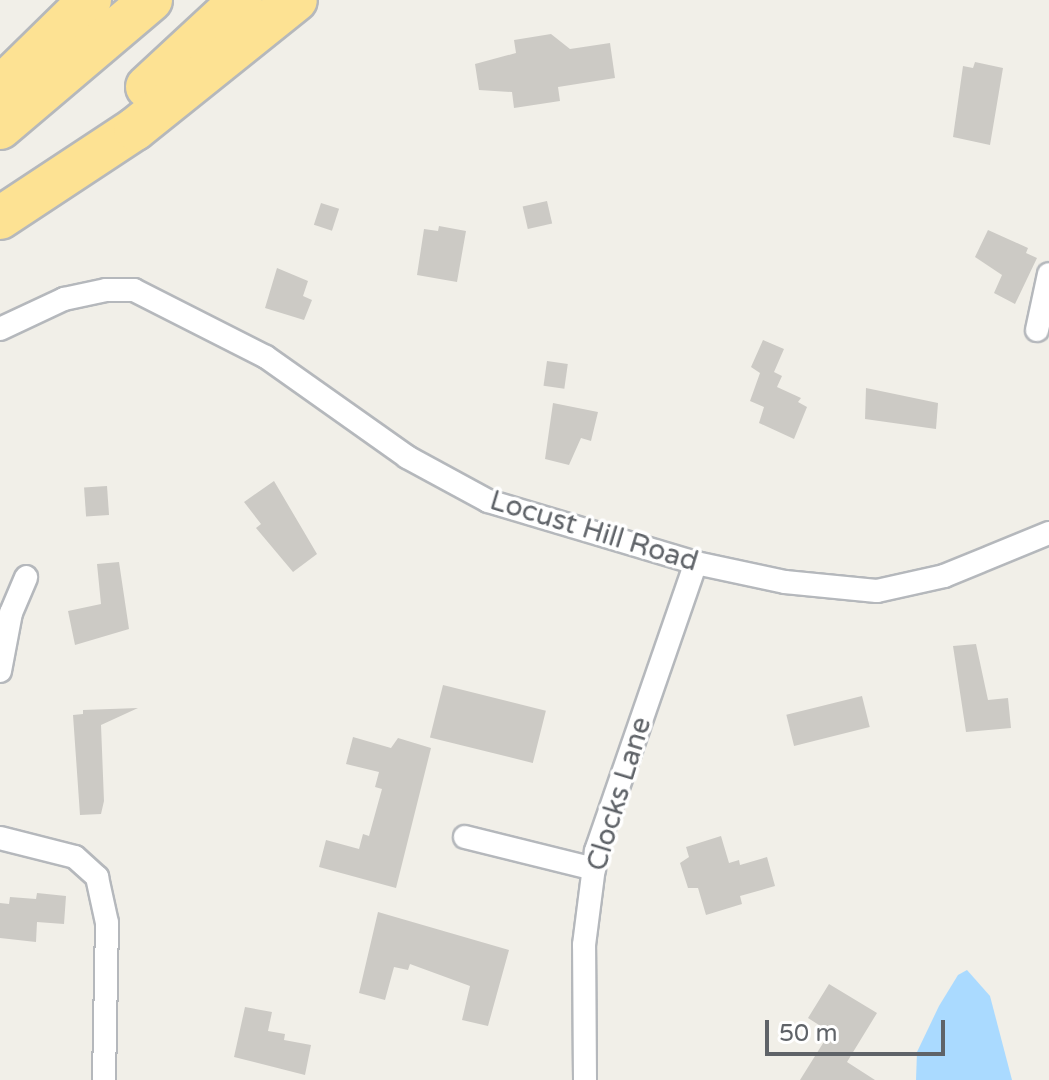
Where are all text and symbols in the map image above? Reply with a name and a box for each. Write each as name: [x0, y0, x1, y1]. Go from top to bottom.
street label: Locust Hill Road: [486, 483, 702, 579]
street label: Clocks Lane: [580, 713, 658, 875]
scale bar: [769, 1004, 949, 1054]
text: 50 m: [779, 1019, 837, 1048]

